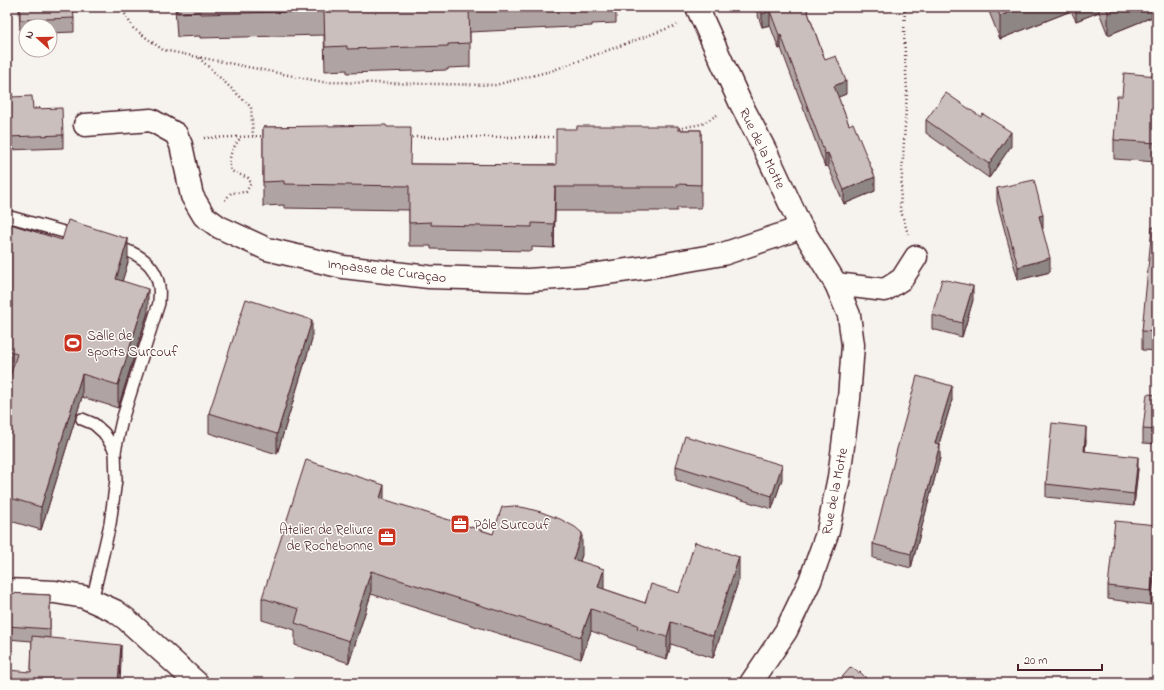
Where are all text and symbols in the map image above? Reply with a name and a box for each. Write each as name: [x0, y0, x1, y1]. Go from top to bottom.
north arrow: [18, 18, 58, 58]
text: N: [21, 28, 38, 41]
street label: Rue de la Motte: [733, 105, 791, 193]
street label: Impasse de Curaçao: [326, 254, 447, 289]
place label: Salle de sports Surcouf: [87, 326, 178, 363]
sports icon: Salle de sports Surcouf: [62, 332, 84, 354]
street label: Rue de la Motte: [817, 445, 854, 536]
office icon: Pôle Surcouf: [449, 513, 471, 535]
place label: Pôle Surcouf: [474, 515, 550, 536]
place label: Atelier de Reliure de Rochebonne: [279, 520, 374, 557]
office icon: Atelier de Reliure de Rochebonne: [376, 526, 398, 548]
scale bar: [1018, 646, 1102, 672]
text: 20 m: [1024, 652, 1047, 670]

